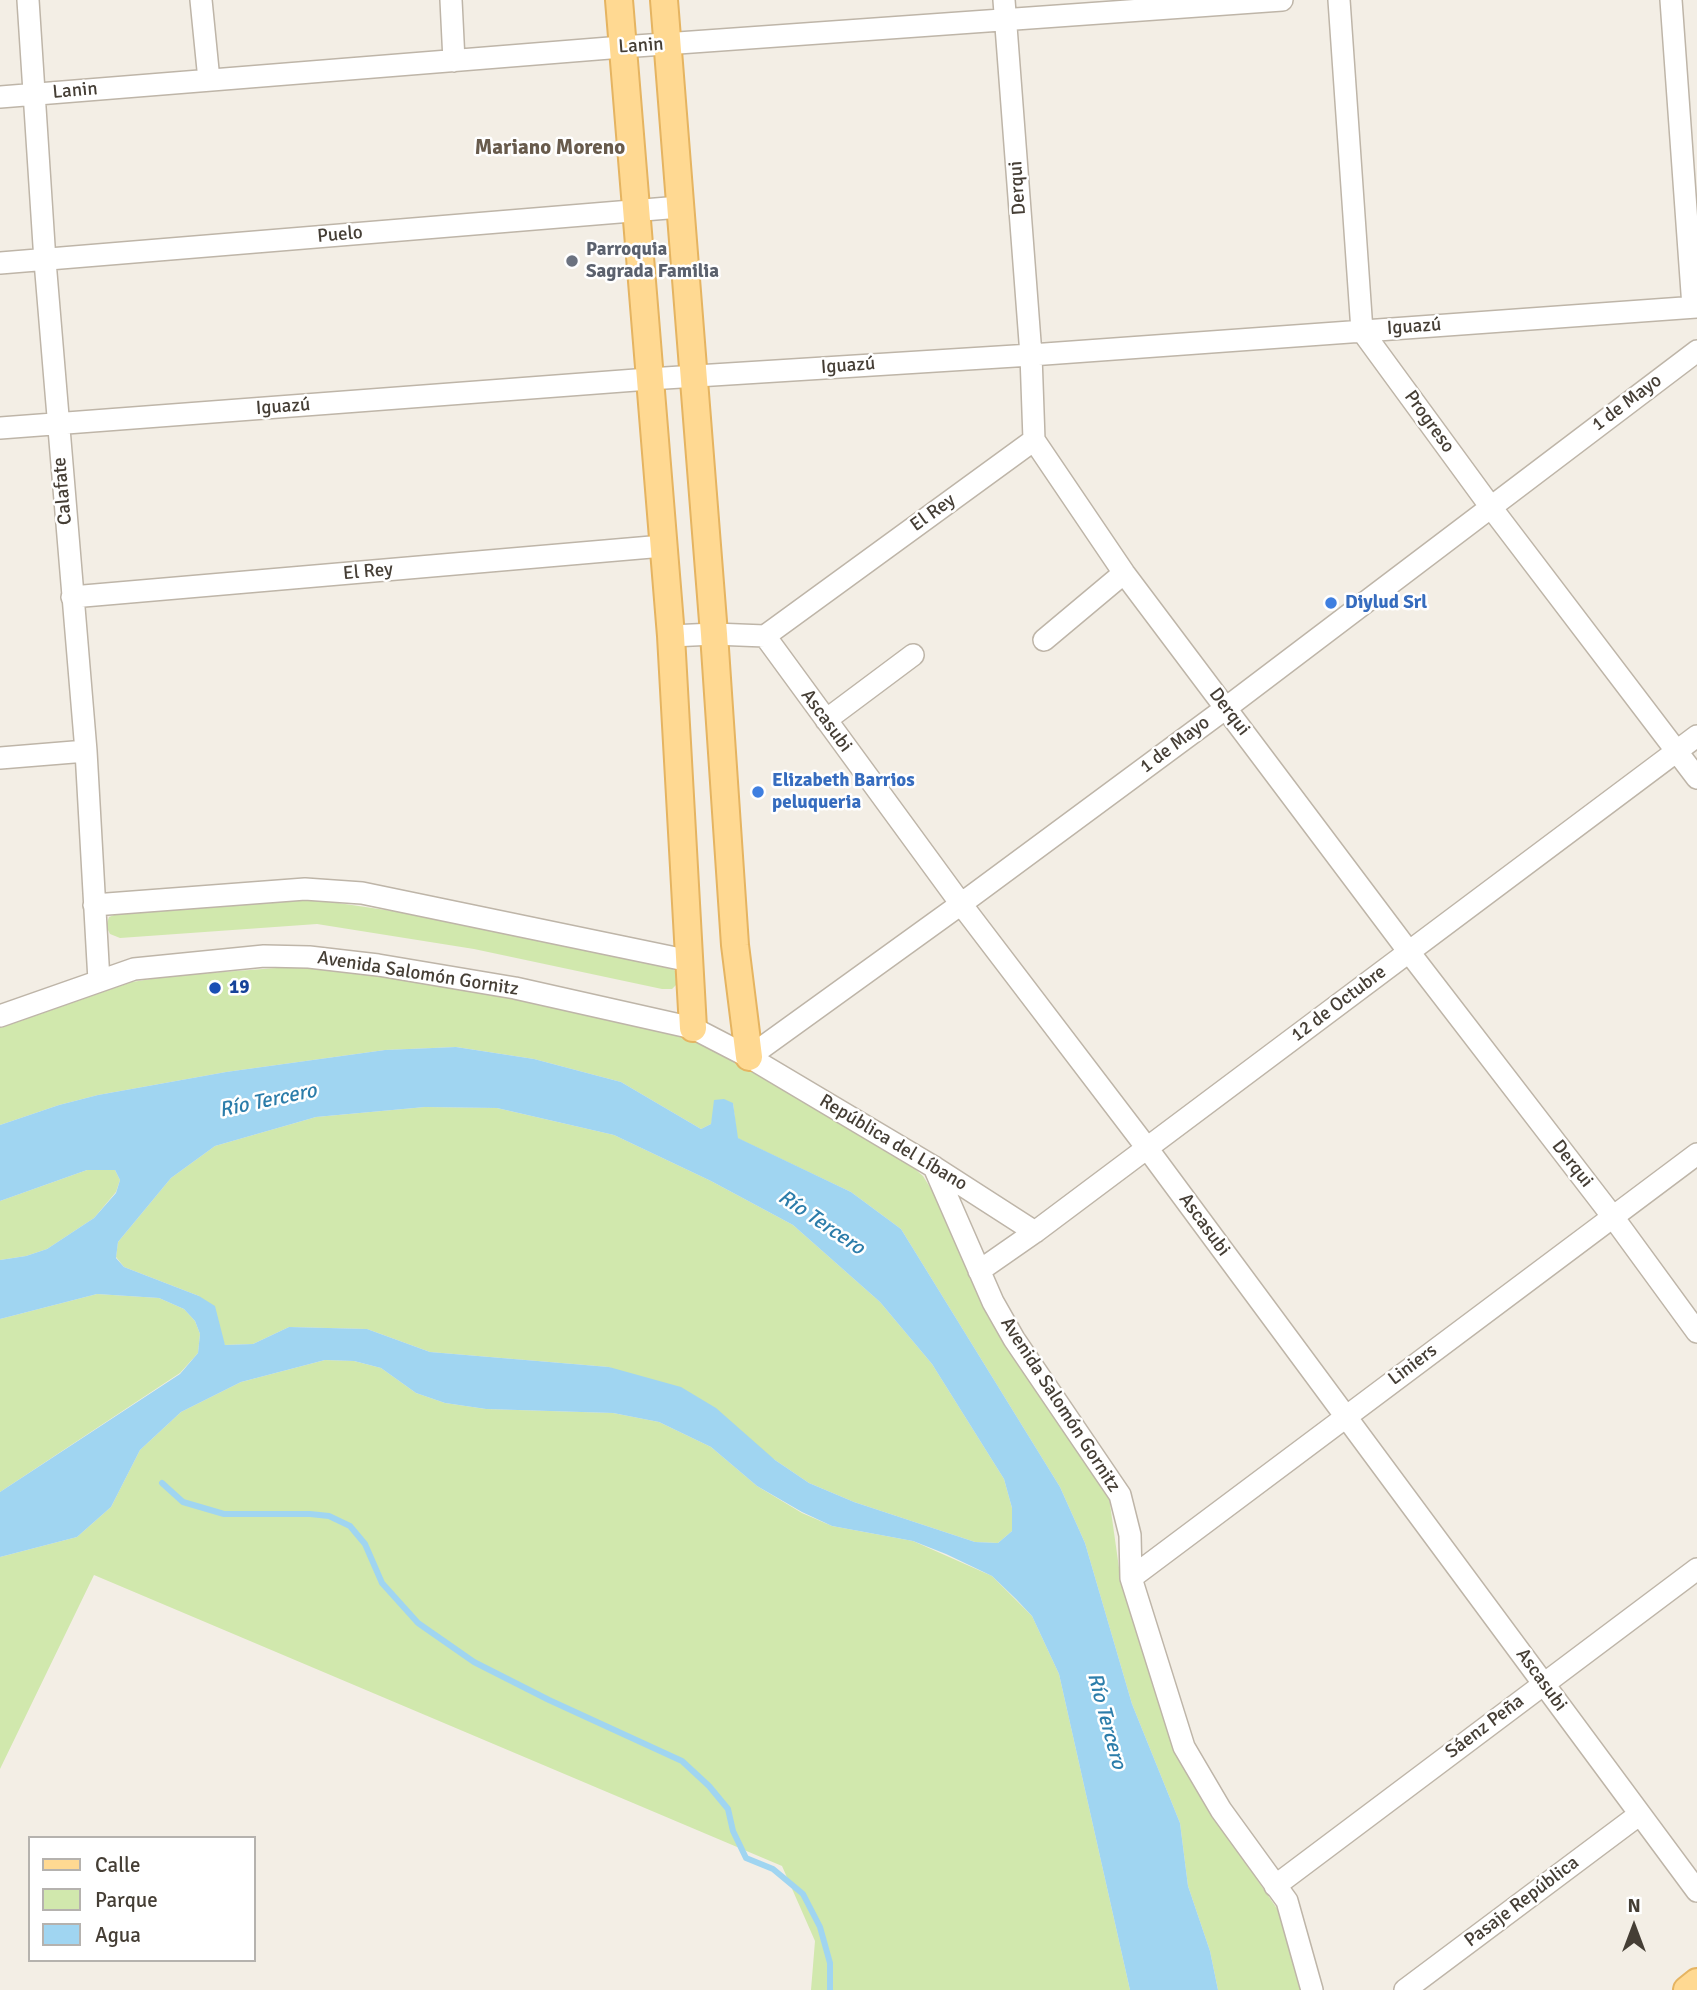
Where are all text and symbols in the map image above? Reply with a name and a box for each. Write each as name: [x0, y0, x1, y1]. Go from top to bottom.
street label: Lanin: [618, 33, 664, 59]
street label: Lanin: [51, 78, 99, 104]
district label: Mariano Moreno: [475, 135, 625, 161]
street label: Derqui: [1005, 160, 1031, 216]
street label: Puelo: [316, 222, 364, 248]
place label: Parroquia Sagrada Familia: [586, 239, 719, 283]
marker: Parroquia Sagrada Familia: [564, 253, 580, 269]
street label: Iguazú: [1386, 314, 1442, 340]
street label: Iguazú: [820, 353, 876, 379]
street label: 1 de Mayo: [1588, 369, 1666, 437]
street label: Progreso: [1399, 386, 1459, 458]
street label: Iguazú: [255, 394, 311, 420]
street label: Calafate: [49, 456, 77, 526]
street label: El Rey: [906, 489, 960, 537]
street label: El Rey: [342, 558, 394, 586]
place label: Diylud Srl: [1345, 592, 1427, 614]
marker: Diylud Srl: [1323, 595, 1339, 611]
street label: Derqui: [1204, 684, 1254, 740]
street label: Ascasubi: [795, 685, 857, 757]
street label: 1 de Mayo: [1136, 711, 1214, 779]
place label: Elizabeth Barrios peluqueria: [772, 770, 915, 814]
marker: Elizabeth Barrios peluqueria: [750, 784, 766, 800]
street label: Avenida Salomón Gornitz: [316, 947, 520, 1001]
street label: 12 de Octubre: [1287, 961, 1391, 1047]
place label: 19: [229, 977, 250, 999]
marker: 19: [207, 980, 223, 996]
water label: Río Tercero: [217, 1078, 319, 1124]
street label: República del Líbano: [815, 1090, 971, 1196]
street label: Derqui: [1546, 1136, 1598, 1192]
water label: Río Tercero: [773, 1185, 869, 1261]
street label: Ascasubi: [1173, 1189, 1235, 1261]
street label: Avenida Salomón Gornitz: [995, 1313, 1125, 1497]
street label: Liniers: [1384, 1339, 1442, 1391]
street label: Ascasubi: [1510, 1644, 1572, 1716]
water label: Río Tercero: [1081, 1670, 1131, 1772]
street label: Sáenz Peña: [1441, 1690, 1529, 1764]
legend: [28, 1836, 256, 1962]
text: Calle: [95, 1852, 141, 1878]
street label: Pasaje República: [1460, 1852, 1584, 1952]
text: Parque: [95, 1887, 158, 1913]
north arrow: [1599, 1892, 1669, 1962]
text: N: [1627, 1894, 1641, 1918]
text: Agua: [95, 1922, 141, 1948]

